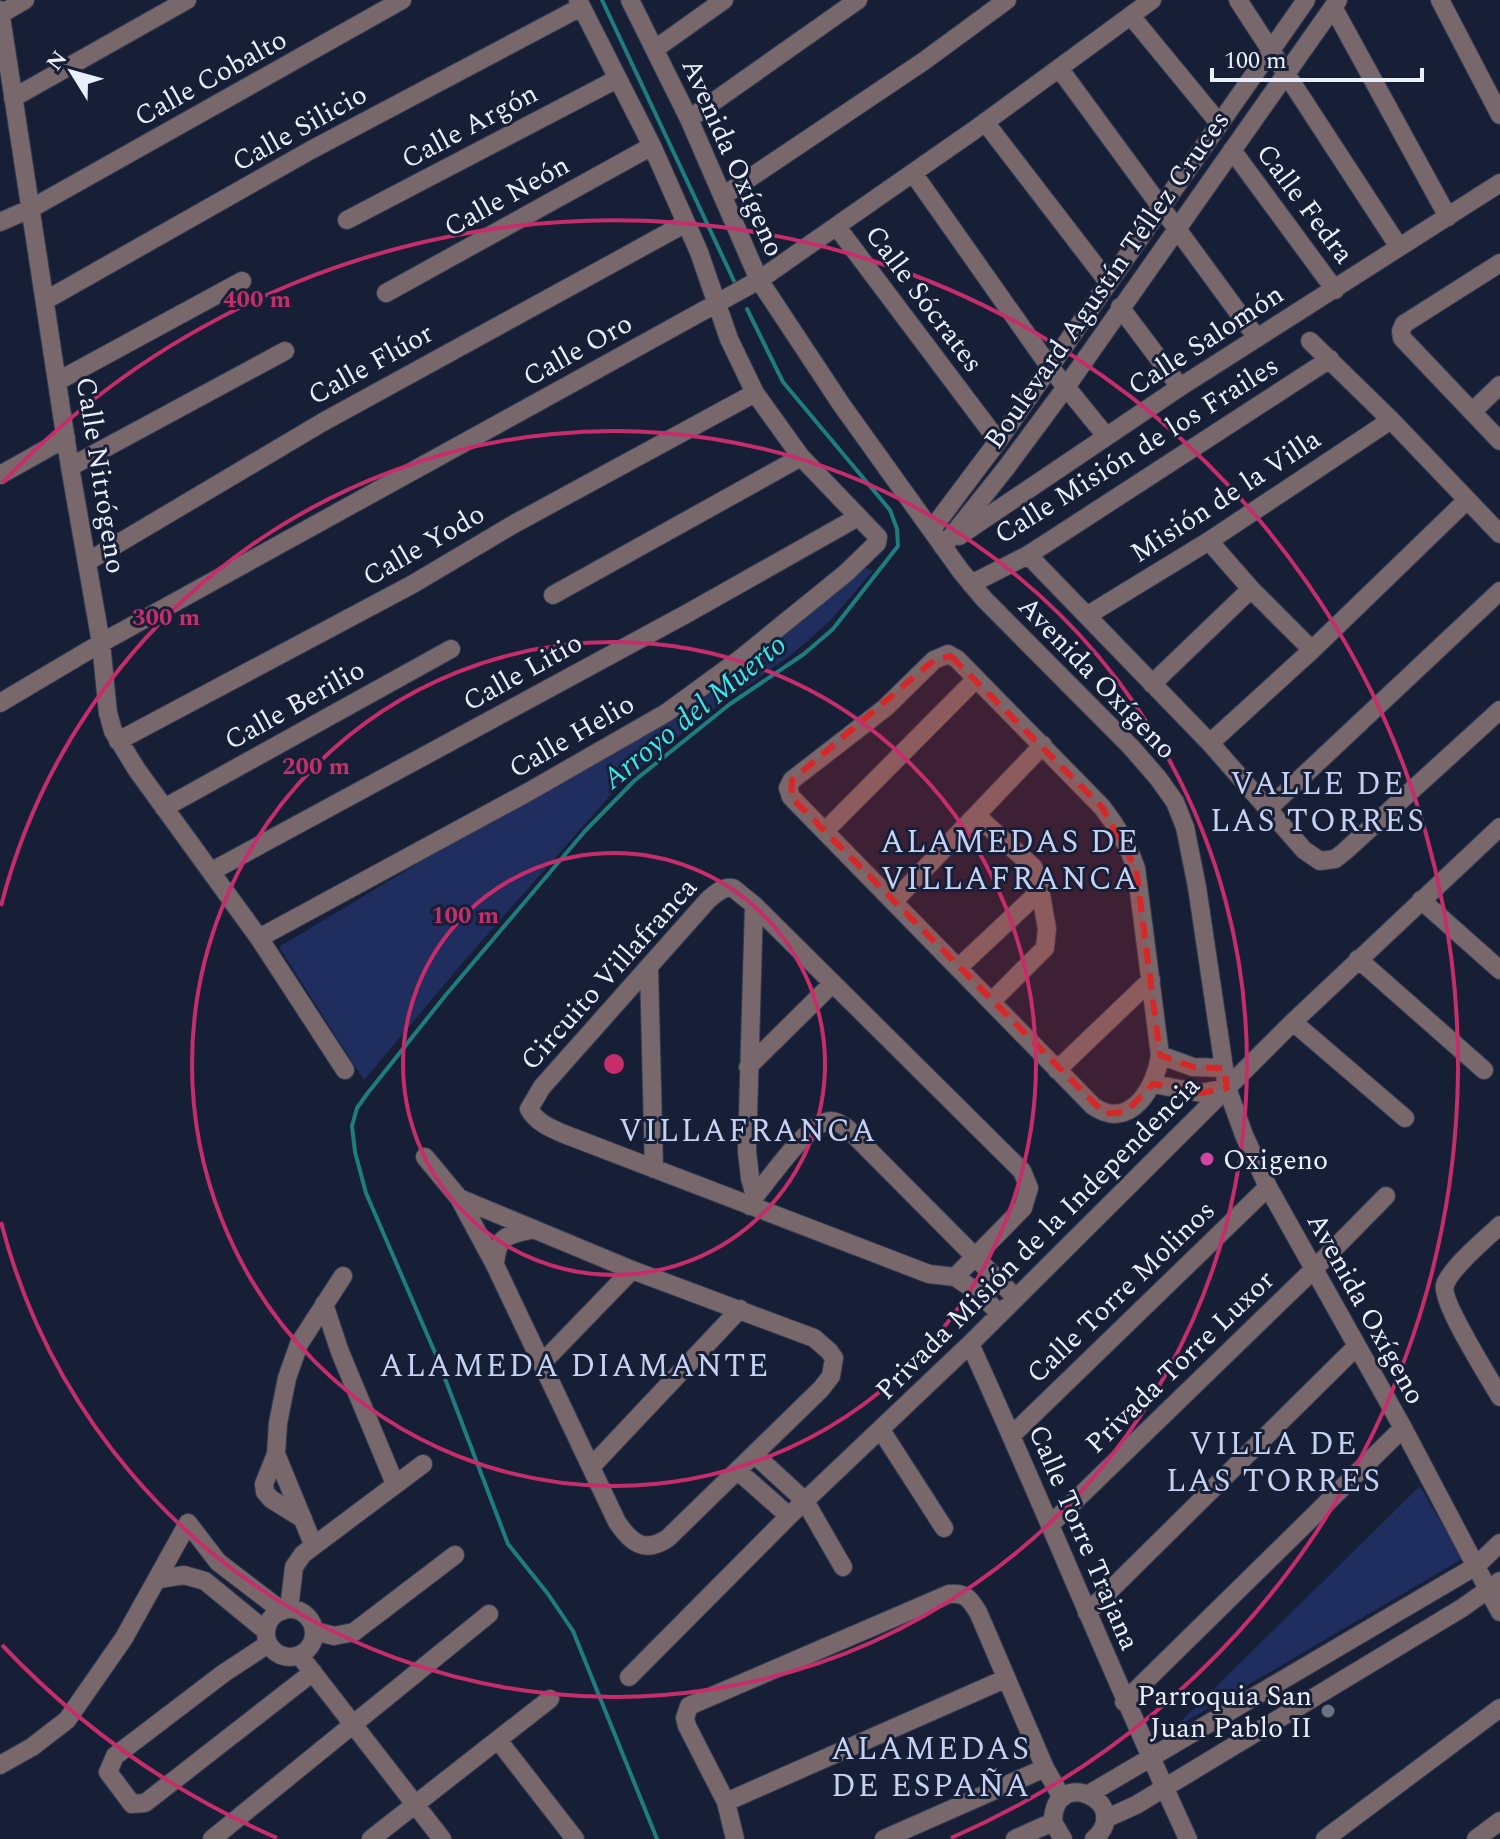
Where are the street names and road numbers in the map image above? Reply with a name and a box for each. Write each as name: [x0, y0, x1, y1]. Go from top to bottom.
street label: Calle Cobalto: [126, 19, 295, 138]
street label: Avenida Oxígeno: [670, 51, 796, 264]
street label: Calle Argón: [394, 72, 546, 180]
street label: Calle Silicio: [224, 73, 375, 183]
street label: Boulevard Agustín Téllez Cruces: [973, 102, 1241, 458]
street label: Calle Fedra: [1245, 134, 1365, 274]
street label: Calle Neón: [436, 144, 578, 249]
street label: Calle Sócrates: [854, 216, 994, 382]
street label: Calle Salomón: [1119, 274, 1292, 407]
street label: Calle Oro: [515, 302, 641, 398]
street label: Calle Flúor: [300, 312, 441, 416]
street label: Calle Misión de los Frailes: [986, 345, 1287, 556]
street label: Calle Nitrógeno: [64, 374, 137, 577]
street label: Misión de la Villa: [1122, 418, 1330, 574]
street label: Calle Yodo: [355, 493, 493, 598]
street label: Avenida Oxígeno: [1007, 586, 1186, 770]
street label: Calle Litio: [455, 622, 591, 723]
street label: Calle Berilio: [216, 649, 373, 762]
street label: Calle Helio: [501, 683, 643, 790]
street label: Circuito Villafranca: [510, 867, 708, 1080]
street label: Privada Misión de la Independencia: [866, 1065, 1211, 1410]
street label: Calle Torre Molinos: [1017, 1190, 1225, 1394]
street label: Avenida Oxígeno: [1295, 1205, 1436, 1412]
street label: Privada Torre Luxor: [1075, 1260, 1285, 1464]
street label: Calle Torre Trajana: [1017, 1418, 1151, 1658]

